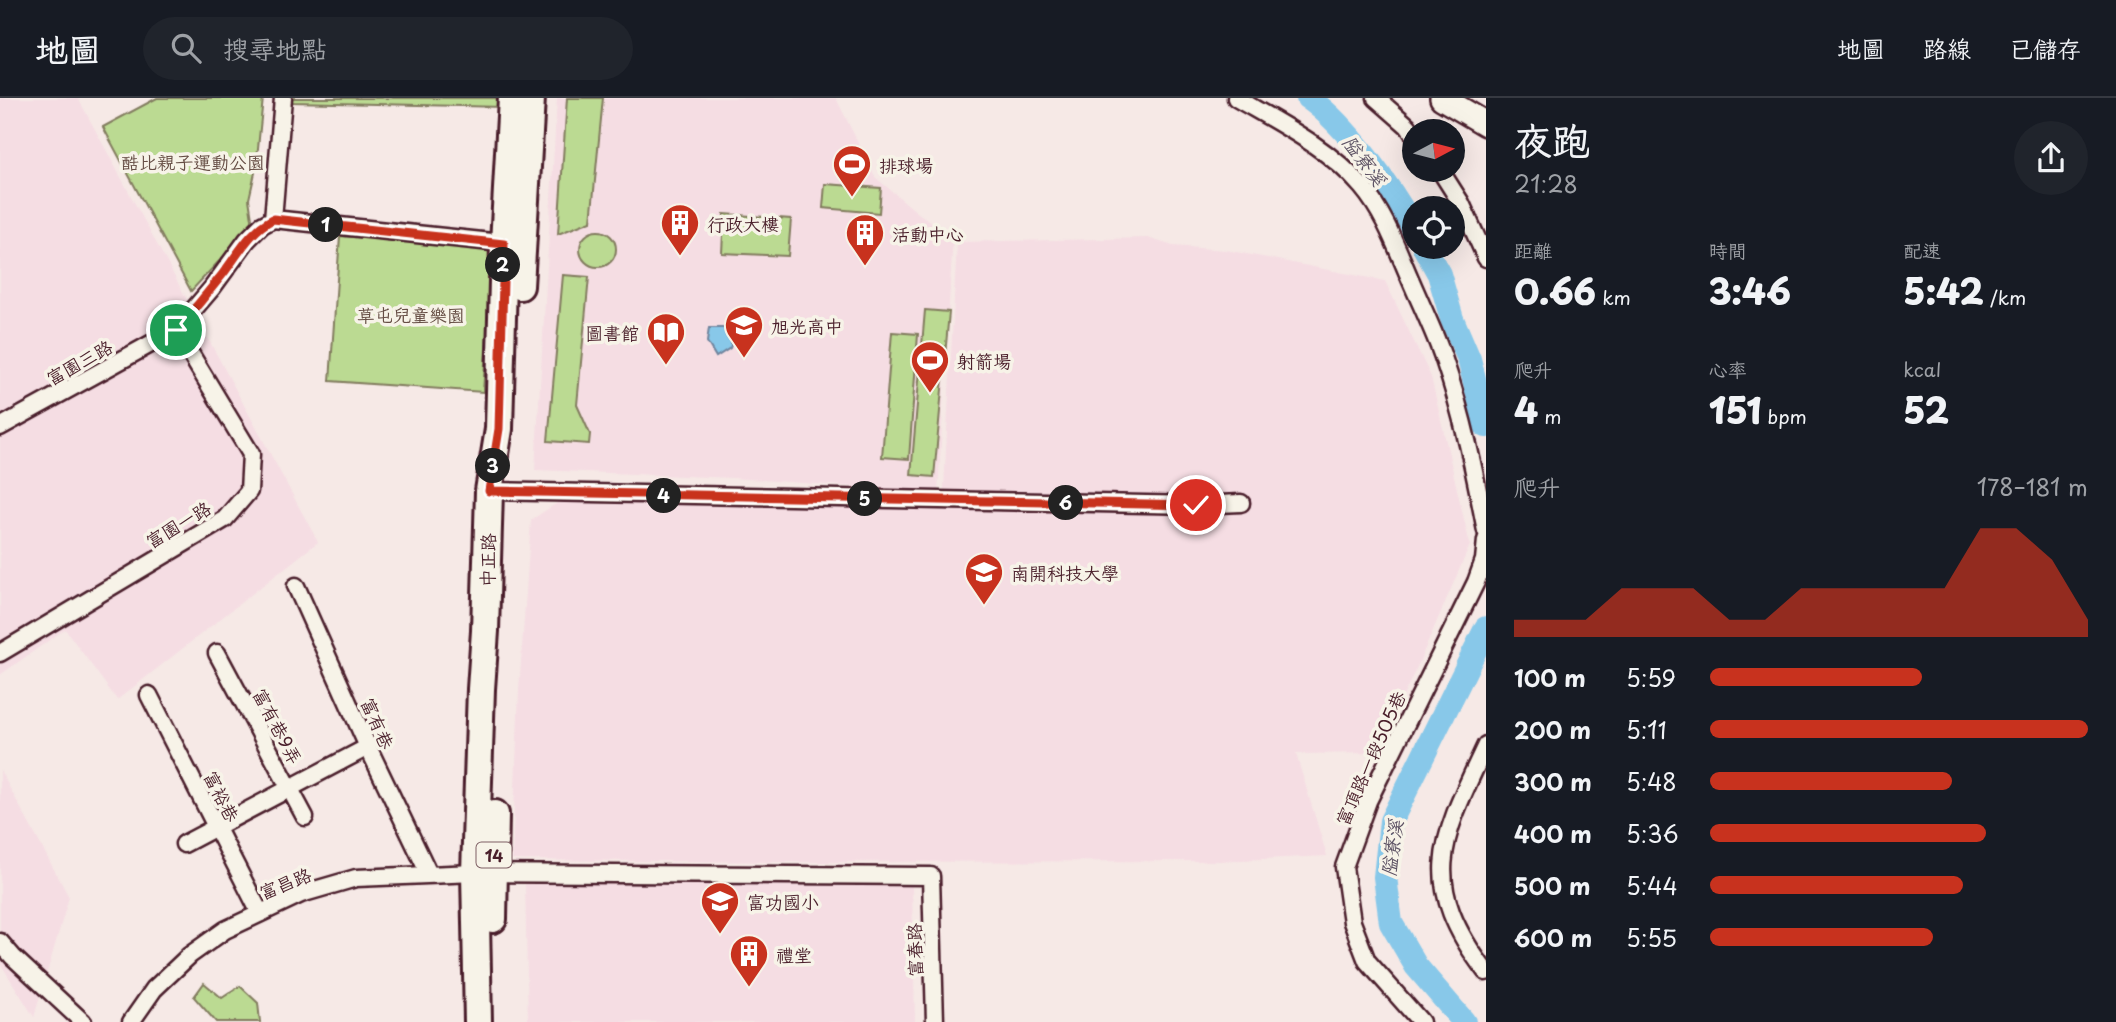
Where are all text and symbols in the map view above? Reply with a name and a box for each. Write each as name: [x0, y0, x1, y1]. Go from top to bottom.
search box: [143, 17, 633, 80]
text: 地圖: [35, 23, 101, 73]
icon: search: [167, 29, 205, 67]
text: 搜尋地點: [223, 29, 327, 68]
text: 地圖: [1837, 30, 1885, 66]
text: 路線: [1923, 30, 1971, 66]
text: 已儲存: [2009, 30, 2081, 66]
text: 夜跑: [1514, 111, 1590, 168]
north arrow: [1402, 119, 1465, 182]
map controls: [1402, 119, 1465, 259]
button: share: [2014, 121, 2088, 195]
water label: 隘寮溪: [1337, 129, 1394, 192]
sports icon: 排球場: [831, 143, 873, 198]
park label: 酷比親子運動公園: [121, 148, 265, 175]
place label: 排球場: [879, 151, 933, 178]
text: 21:28: [1514, 166, 1578, 201]
button: locate: [1402, 196, 1465, 259]
building icon: 行政大樓: [659, 202, 701, 257]
pin: 1: [308, 208, 344, 242]
text: 1: [321, 210, 330, 238]
place label: 行政大樓: [707, 210, 779, 237]
building icon: 活動中心: [844, 212, 886, 267]
place label: 活動中心: [892, 220, 964, 247]
text: 距離: [1514, 236, 1552, 264]
text: 時間: [1709, 236, 1747, 264]
text: 配速: [1903, 236, 1941, 264]
pin: 2: [486, 248, 520, 282]
text: 2: [496, 250, 509, 278]
text: 0.66: [1514, 264, 1596, 317]
text: 3:46: [1709, 264, 1791, 317]
text: 5:42: [1903, 264, 1984, 317]
text: km: [1596, 283, 1631, 311]
text: /km: [1984, 283, 2026, 311]
pin: [146, 300, 206, 360]
park label: 草屯兒童樂園: [357, 301, 465, 328]
school or university icon: 旭光高中: [723, 304, 765, 359]
icon: arrive: [157, 311, 195, 349]
library icon: 圖書館: [645, 311, 687, 366]
place label: 旭光高中: [771, 312, 843, 339]
place label: 圖書館: [585, 319, 639, 346]
street label: 富園三路: [41, 333, 117, 391]
sports icon: 射箭場: [909, 339, 951, 394]
place label: 射箭場: [957, 347, 1011, 374]
text: 爬升: [1514, 355, 1552, 383]
text: 心率: [1709, 355, 1747, 383]
text: kcal: [1903, 355, 1941, 383]
text: 4: [1514, 383, 1538, 436]
text: 151: [1709, 383, 1761, 436]
text: 52: [1903, 383, 1949, 436]
text: m: [1538, 402, 1562, 430]
text: bpm: [1761, 402, 1807, 430]
pin: 3: [476, 448, 510, 484]
text: 3: [486, 451, 499, 479]
text: 爬升: [1514, 469, 1560, 504]
text: 178–181 m: [1977, 469, 2088, 504]
pin: [1166, 475, 1226, 535]
pin: 4: [646, 478, 682, 514]
text: 4: [657, 481, 670, 509]
pin: 5: [848, 482, 882, 516]
text: 5: [858, 484, 871, 512]
pin: 6: [1048, 486, 1084, 520]
icon: check: [1177, 486, 1215, 524]
text: 6: [1059, 488, 1072, 516]
street label: 富園一路: [140, 494, 216, 554]
street label: 中正路: [473, 533, 501, 587]
school or university icon: 南開科技大學: [963, 551, 1005, 606]
place label: 南開科技大學: [1011, 559, 1119, 586]
text: 100 m: [1514, 660, 1586, 695]
text: 5:59: [1626, 660, 1676, 695]
street label: 富有巷9弄: [247, 683, 309, 769]
street label: 富頂路一段505巷: [1328, 686, 1412, 830]
street label: 富有巷: [355, 693, 401, 753]
text: 200 m: [1514, 712, 1591, 747]
text: 5:11: [1626, 712, 1667, 747]
text: 300 m: [1514, 764, 1592, 799]
text: 5:48: [1626, 764, 1677, 799]
street label: 富裕巷: [198, 766, 246, 826]
text: 400 m: [1514, 816, 1592, 851]
text: 5:36: [1626, 816, 1679, 851]
water label: 隘寮溪: [1373, 817, 1409, 878]
road number: 14: [476, 842, 512, 868]
street label: 富昌路: [255, 860, 315, 906]
text: 500 m: [1514, 868, 1591, 903]
text: 5:44: [1626, 868, 1678, 903]
school or university icon: 富功國小: [699, 880, 741, 935]
place label: 富功國小: [747, 888, 819, 915]
text: 600 m: [1514, 920, 1592, 955]
text: 5:55: [1626, 920, 1677, 955]
street label: 富春路: [900, 923, 928, 977]
building icon: 禮堂: [728, 933, 770, 988]
place label: 禮堂: [776, 941, 812, 968]

